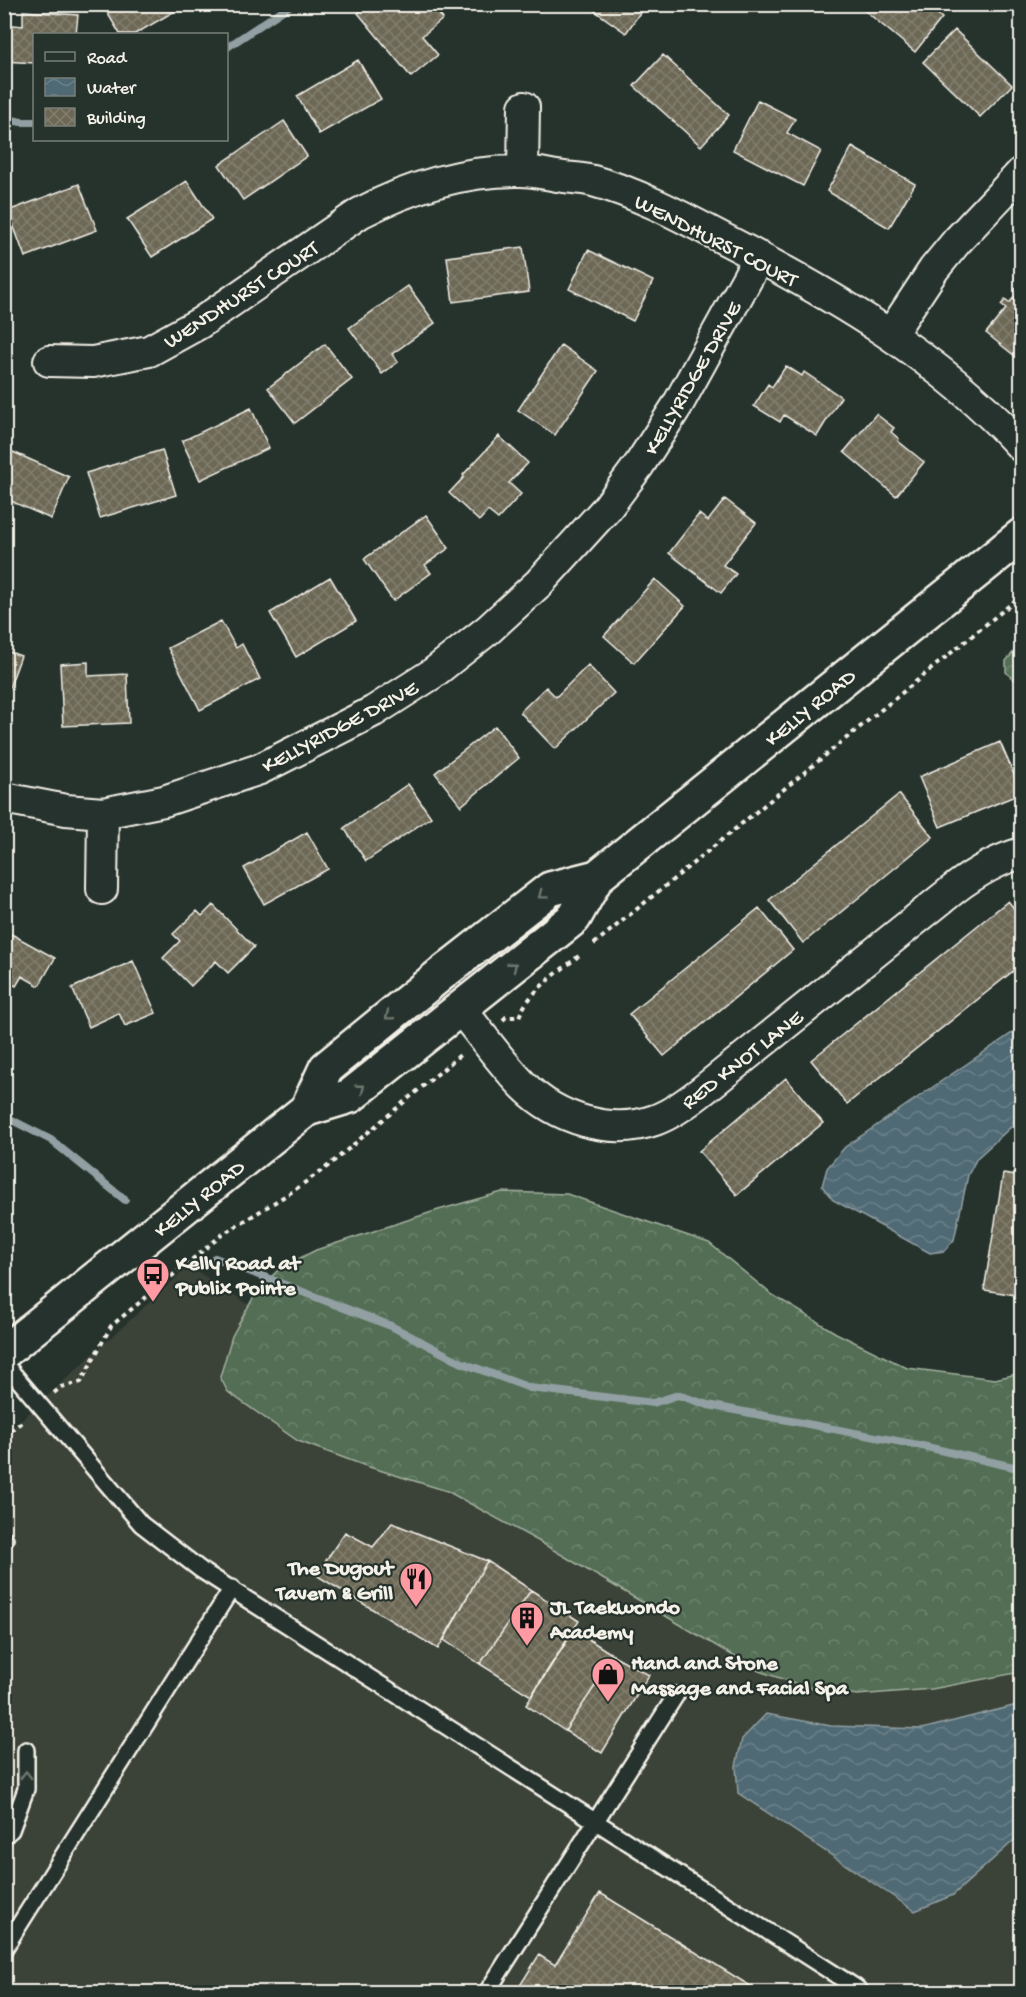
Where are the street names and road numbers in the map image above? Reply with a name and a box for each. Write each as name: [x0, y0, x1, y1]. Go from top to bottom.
street label: WENDHURST COURT: [629, 190, 802, 296]
street label: WENDHURST COURT: [160, 236, 326, 356]
street label: KELLYRIDGE DRIVE: [640, 296, 750, 460]
street label: KELLY ROAD: [761, 664, 863, 754]
street label: KELLYRIDGE DRIVE: [258, 676, 425, 781]
street label: RED KNOT LANE: [677, 1005, 811, 1117]
street label: KELLY ROAD: [150, 1155, 252, 1245]

